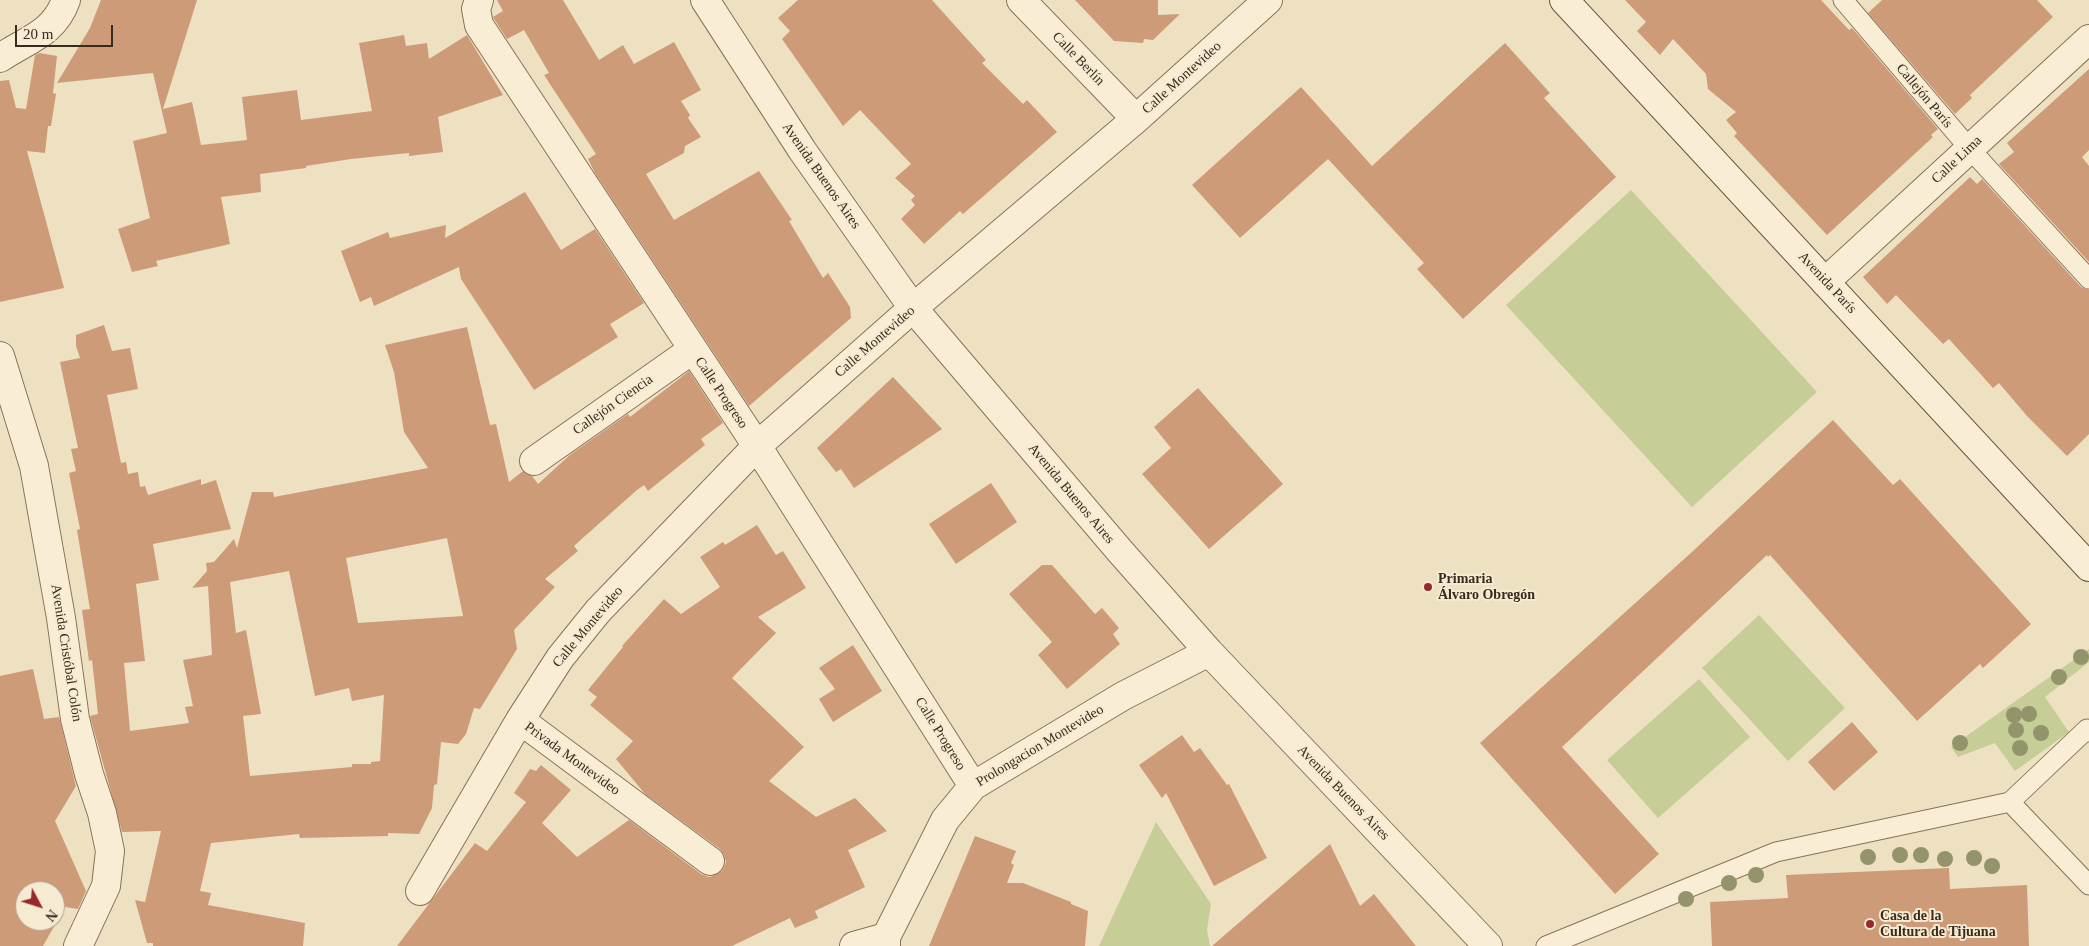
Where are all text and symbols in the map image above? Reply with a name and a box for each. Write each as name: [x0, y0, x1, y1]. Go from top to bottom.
scale bar: [18, 15, 115, 47]
text: 20 m: [23, 26, 53, 42]
street label: Calle Berlín: [1048, 29, 1108, 89]
street label: Calle Montevideo: [1139, 38, 1225, 118]
street label: Callejón París: [1892, 60, 1956, 132]
street label: Avenida Buenos Aires: [778, 120, 864, 232]
street label: Calle Lima: [1928, 133, 1986, 187]
street label: Avenida París: [1794, 249, 1860, 317]
street label: Calle Montevideo: [831, 303, 919, 381]
street label: Calle Progreso: [691, 354, 751, 432]
street label: Callejón Ciencia: [570, 371, 656, 439]
street label: Avenida Buenos Aires: [1024, 440, 1118, 548]
place label: Primaria Álvaro Obregón: [1438, 571, 1535, 604]
marker: Primaria Álvaro Obregón: [1422, 581, 1434, 593]
street label: Avenida Cristóbal Colón: [47, 583, 85, 723]
street label: Calle Montevideo: [549, 583, 627, 671]
street label: Calle Progreso: [911, 694, 969, 774]
street label: Prolongacion Montevideo: [973, 701, 1107, 791]
street label: Privada Montevideo: [521, 719, 623, 799]
street label: Avenida Buenos Aires: [1293, 742, 1393, 844]
north arrow: [15, 881, 65, 931]
text: N: [42, 907, 60, 924]
place label: Casa de la Cultura de Tijuana: [1880, 908, 1996, 940]
marker: Casa de la Cultura de Tijuana: [1864, 918, 1876, 930]

